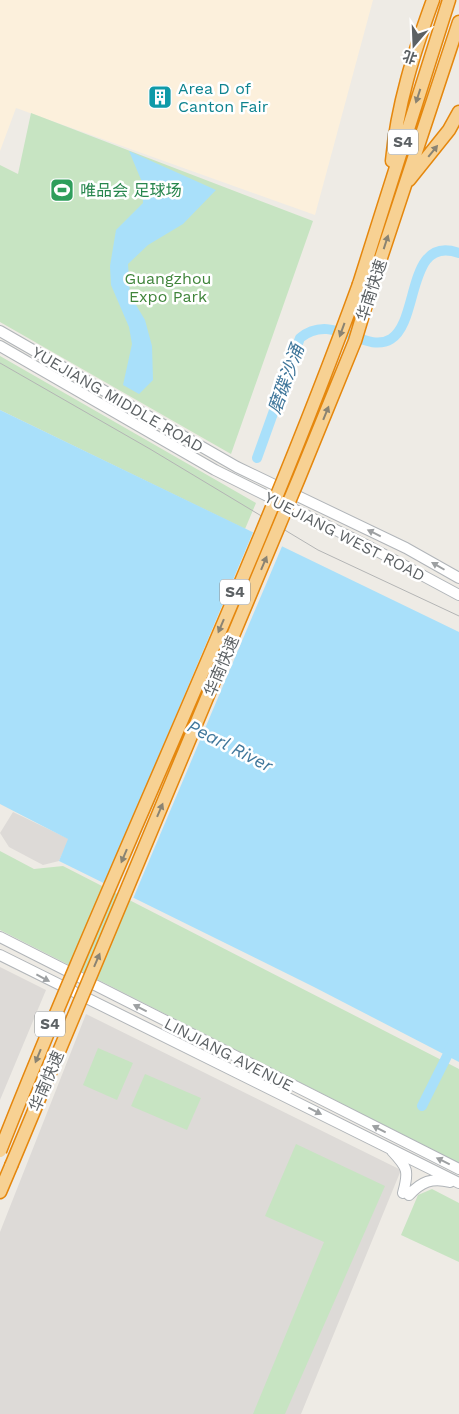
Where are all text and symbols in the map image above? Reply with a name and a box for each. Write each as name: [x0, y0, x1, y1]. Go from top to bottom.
north arrow: [389, 20, 439, 70]
text: 北: [401, 47, 419, 67]
place label: Area D of Canton Fair: [178, 79, 269, 116]
building icon: Area D of Canton Fair: [147, 84, 173, 110]
one-way arrow: [414, 89, 421, 104]
road number: S4: [388, 130, 418, 154]
one-way arrow: [427, 145, 438, 158]
sports icon: 唯品会 足球场: [49, 177, 75, 203]
place label: 唯品会 足球场: [80, 181, 181, 200]
one-way arrow: [383, 234, 391, 249]
street label: 华南快速: [353, 257, 390, 324]
park label: Guangzhou Expo Park: [125, 269, 211, 306]
one-way arrow: [338, 322, 345, 337]
water label: 磨碟沙涌: [263, 340, 308, 416]
street label: YUEJIANG MIDDLE ROAD: [29, 343, 207, 456]
one-way arrow: [322, 406, 330, 420]
street label: YUEJIANG WEST ROAD: [261, 488, 428, 585]
one-way arrow: [367, 528, 382, 537]
one-way arrow: [260, 556, 268, 571]
one-way arrow: [432, 562, 445, 571]
road number: S4: [220, 580, 250, 604]
one-way arrow: [217, 619, 225, 633]
street label: 华南快速: [200, 633, 243, 699]
water label: Pearl River: [184, 715, 277, 776]
one-way arrow: [157, 803, 165, 817]
one-way arrow: [119, 849, 127, 863]
one-way arrow: [93, 952, 101, 967]
one-way arrow: [36, 974, 50, 982]
one-way arrow: [133, 1004, 147, 1012]
road number: S4: [35, 1012, 65, 1036]
street label: LINJIANG AVENUE: [161, 1014, 296, 1095]
street label: 华南快速: [25, 1048, 68, 1114]
one-way arrow: [33, 1049, 41, 1063]
one-way arrow: [308, 1107, 322, 1115]
one-way arrow: [371, 1125, 386, 1133]
one-way arrow: [436, 1157, 450, 1165]

